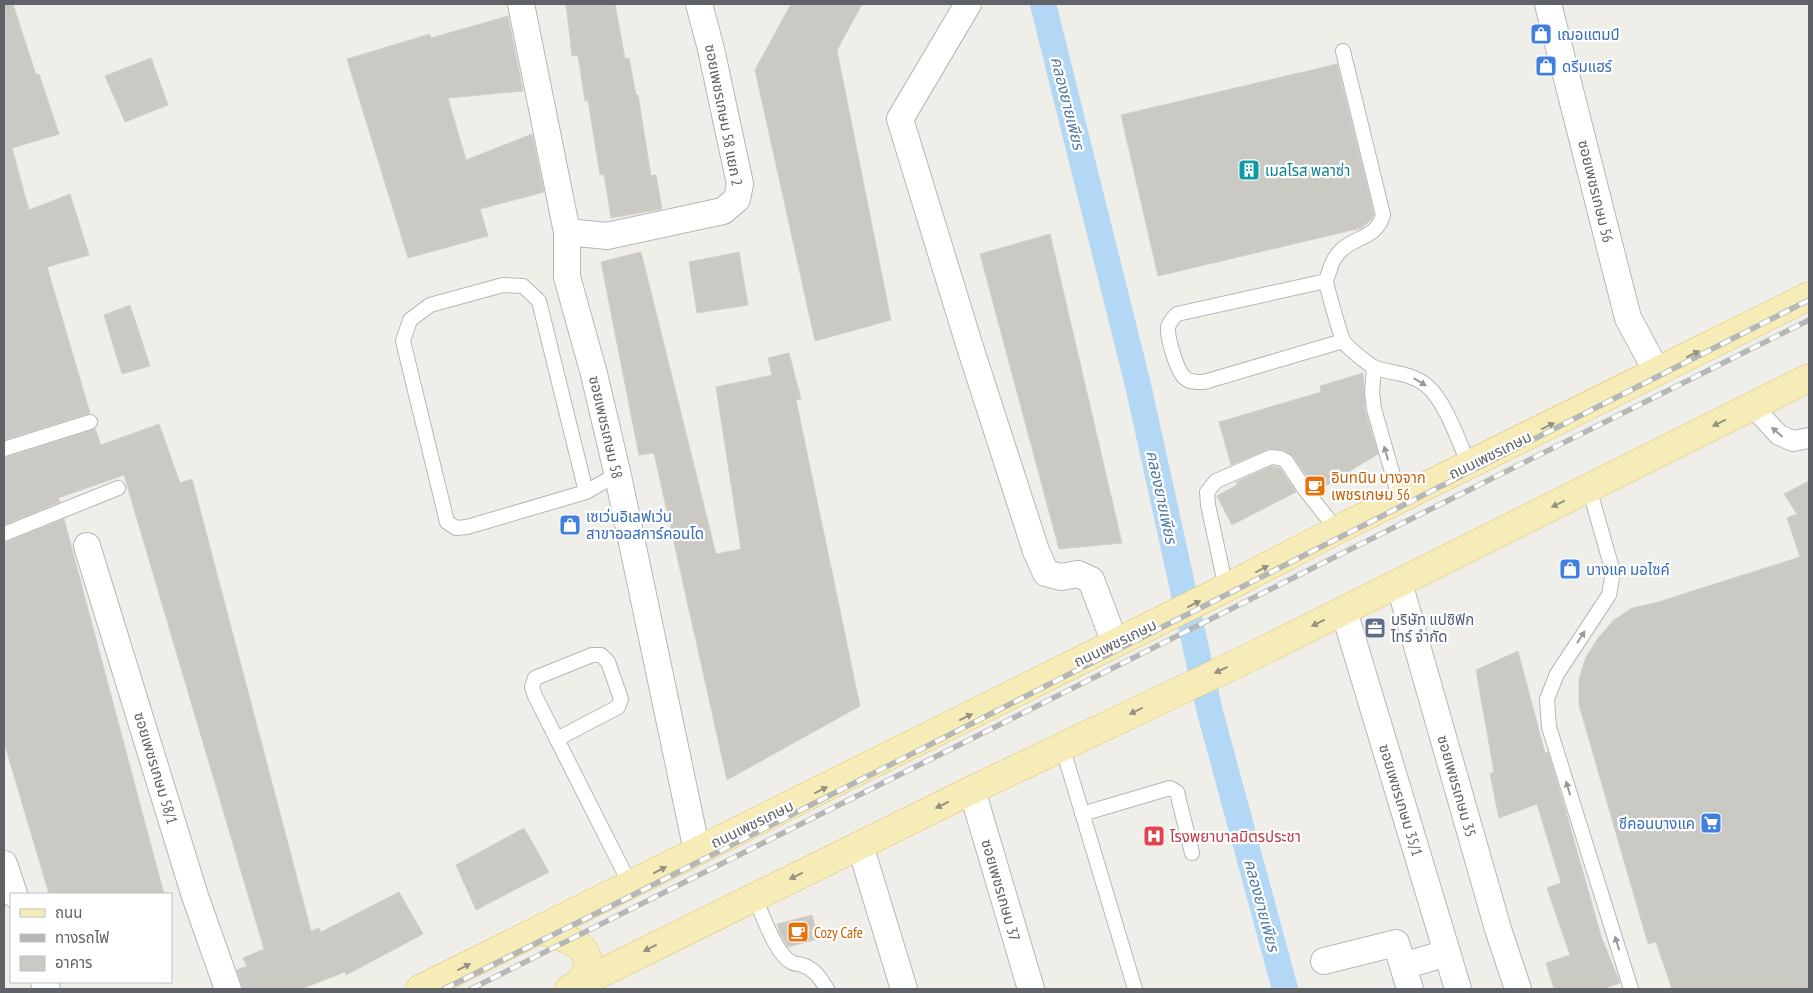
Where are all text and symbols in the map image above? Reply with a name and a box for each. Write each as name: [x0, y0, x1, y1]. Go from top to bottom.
shop icon: เฌอแตมป์: [1529, 22, 1553, 46]
place label: เฌอแตมป์: [1557, 25, 1620, 44]
street label: ซอยเพชรเกษม 58 แยก 2: [701, 43, 747, 187]
water label: คลองยายเพียร: [1047, 54, 1089, 153]
shop icon: ดรีมแฮร์: [1534, 54, 1558, 78]
place label: ดรีมแฮร์: [1562, 57, 1613, 76]
street label: ซอยเพชรเกษม 56: [1574, 138, 1618, 244]
building icon: เมลโรส พลาซ่า: [1237, 158, 1261, 182]
place label: เมลโรส พลาซ่า: [1265, 161, 1350, 180]
one-way arrow: [1686, 350, 1701, 358]
street label: ซอยเพชรเกษม 58: [585, 374, 627, 480]
one-way arrow: [1413, 377, 1427, 386]
one-way arrow: [1712, 420, 1726, 428]
one-way arrow: [1541, 422, 1555, 430]
one-way arrow: [1771, 426, 1784, 437]
street label: ถนนเพชรเกษม: [1445, 427, 1535, 483]
one-way arrow: [1382, 446, 1390, 461]
water label: คลองยายเพียร: [1142, 448, 1182, 547]
place label: อินทนิน บางจาก เพชรเกษม 56: [1331, 468, 1426, 504]
cafe icon: อินทนิน บางจาก เพชรเกษม 56: [1303, 474, 1327, 498]
one-way arrow: [1550, 499, 1565, 508]
place label: เซเว่นอิเลฟเว่น สาขาออสการ์คอนโด: [586, 507, 704, 543]
shop icon: เซเว่นอิเลฟเว่น สาขาออสการ์คอนโด: [558, 513, 582, 537]
shop icon: บางแค มอไซค์: [1558, 557, 1582, 581]
place label: บางแค มอไซค์: [1586, 560, 1670, 579]
one-way arrow: [1254, 565, 1269, 573]
one-way arrow: [1187, 600, 1201, 608]
place label: บริษัท แปซิฟิก ไทร์ จำกัด: [1390, 610, 1474, 646]
street label: ถนนเพชรเกษม: [1070, 615, 1160, 671]
office icon: บริษัท แปซิฟิก ไทร์ จำกัด: [1363, 616, 1387, 640]
one-way arrow: [1311, 619, 1326, 627]
one-way arrow: [1576, 630, 1586, 644]
one-way arrow: [1214, 667, 1228, 675]
one-way arrow: [1129, 707, 1143, 715]
street label: ซอยเพชรเกษม 58/1: [130, 710, 182, 826]
one-way arrow: [959, 713, 974, 721]
street label: ซอยเพชรเกษม 35: [1433, 733, 1481, 839]
street label: ซอยเพชรเกษม 35/1: [1375, 742, 1427, 858]
one-way arrow: [1564, 780, 1571, 795]
one-way arrow: [814, 785, 828, 793]
street label: ถนนเพชรเกษม: [707, 796, 797, 852]
one-way arrow: [935, 801, 949, 809]
supermarket icon: ซีคอนบางแค: [1699, 811, 1723, 835]
place label: ซีคอนบางแค: [1619, 814, 1695, 833]
hospital icon: โรงพยาบาลมิตรประชา: [1142, 824, 1166, 848]
place label: โรงพยาบาลมิตรประชา: [1170, 827, 1301, 846]
street label: ซอยเพชรเกษม 37: [977, 837, 1025, 943]
water label: คลองยายเพียร: [1240, 856, 1284, 955]
one-way arrow: [653, 866, 667, 874]
one-way arrow: [789, 872, 803, 880]
legend: [10, 893, 172, 983]
text: ถนน: [55, 903, 82, 922]
cafe icon: Cozy Cafe: [786, 920, 810, 944]
place label: Cozy Cafe: [814, 923, 863, 942]
text: ทางรถไฟ: [55, 928, 109, 947]
one-way arrow: [1612, 935, 1620, 950]
one-way arrow: [643, 944, 658, 952]
text: อาคาร: [55, 953, 92, 972]
one-way arrow: [456, 963, 471, 972]

